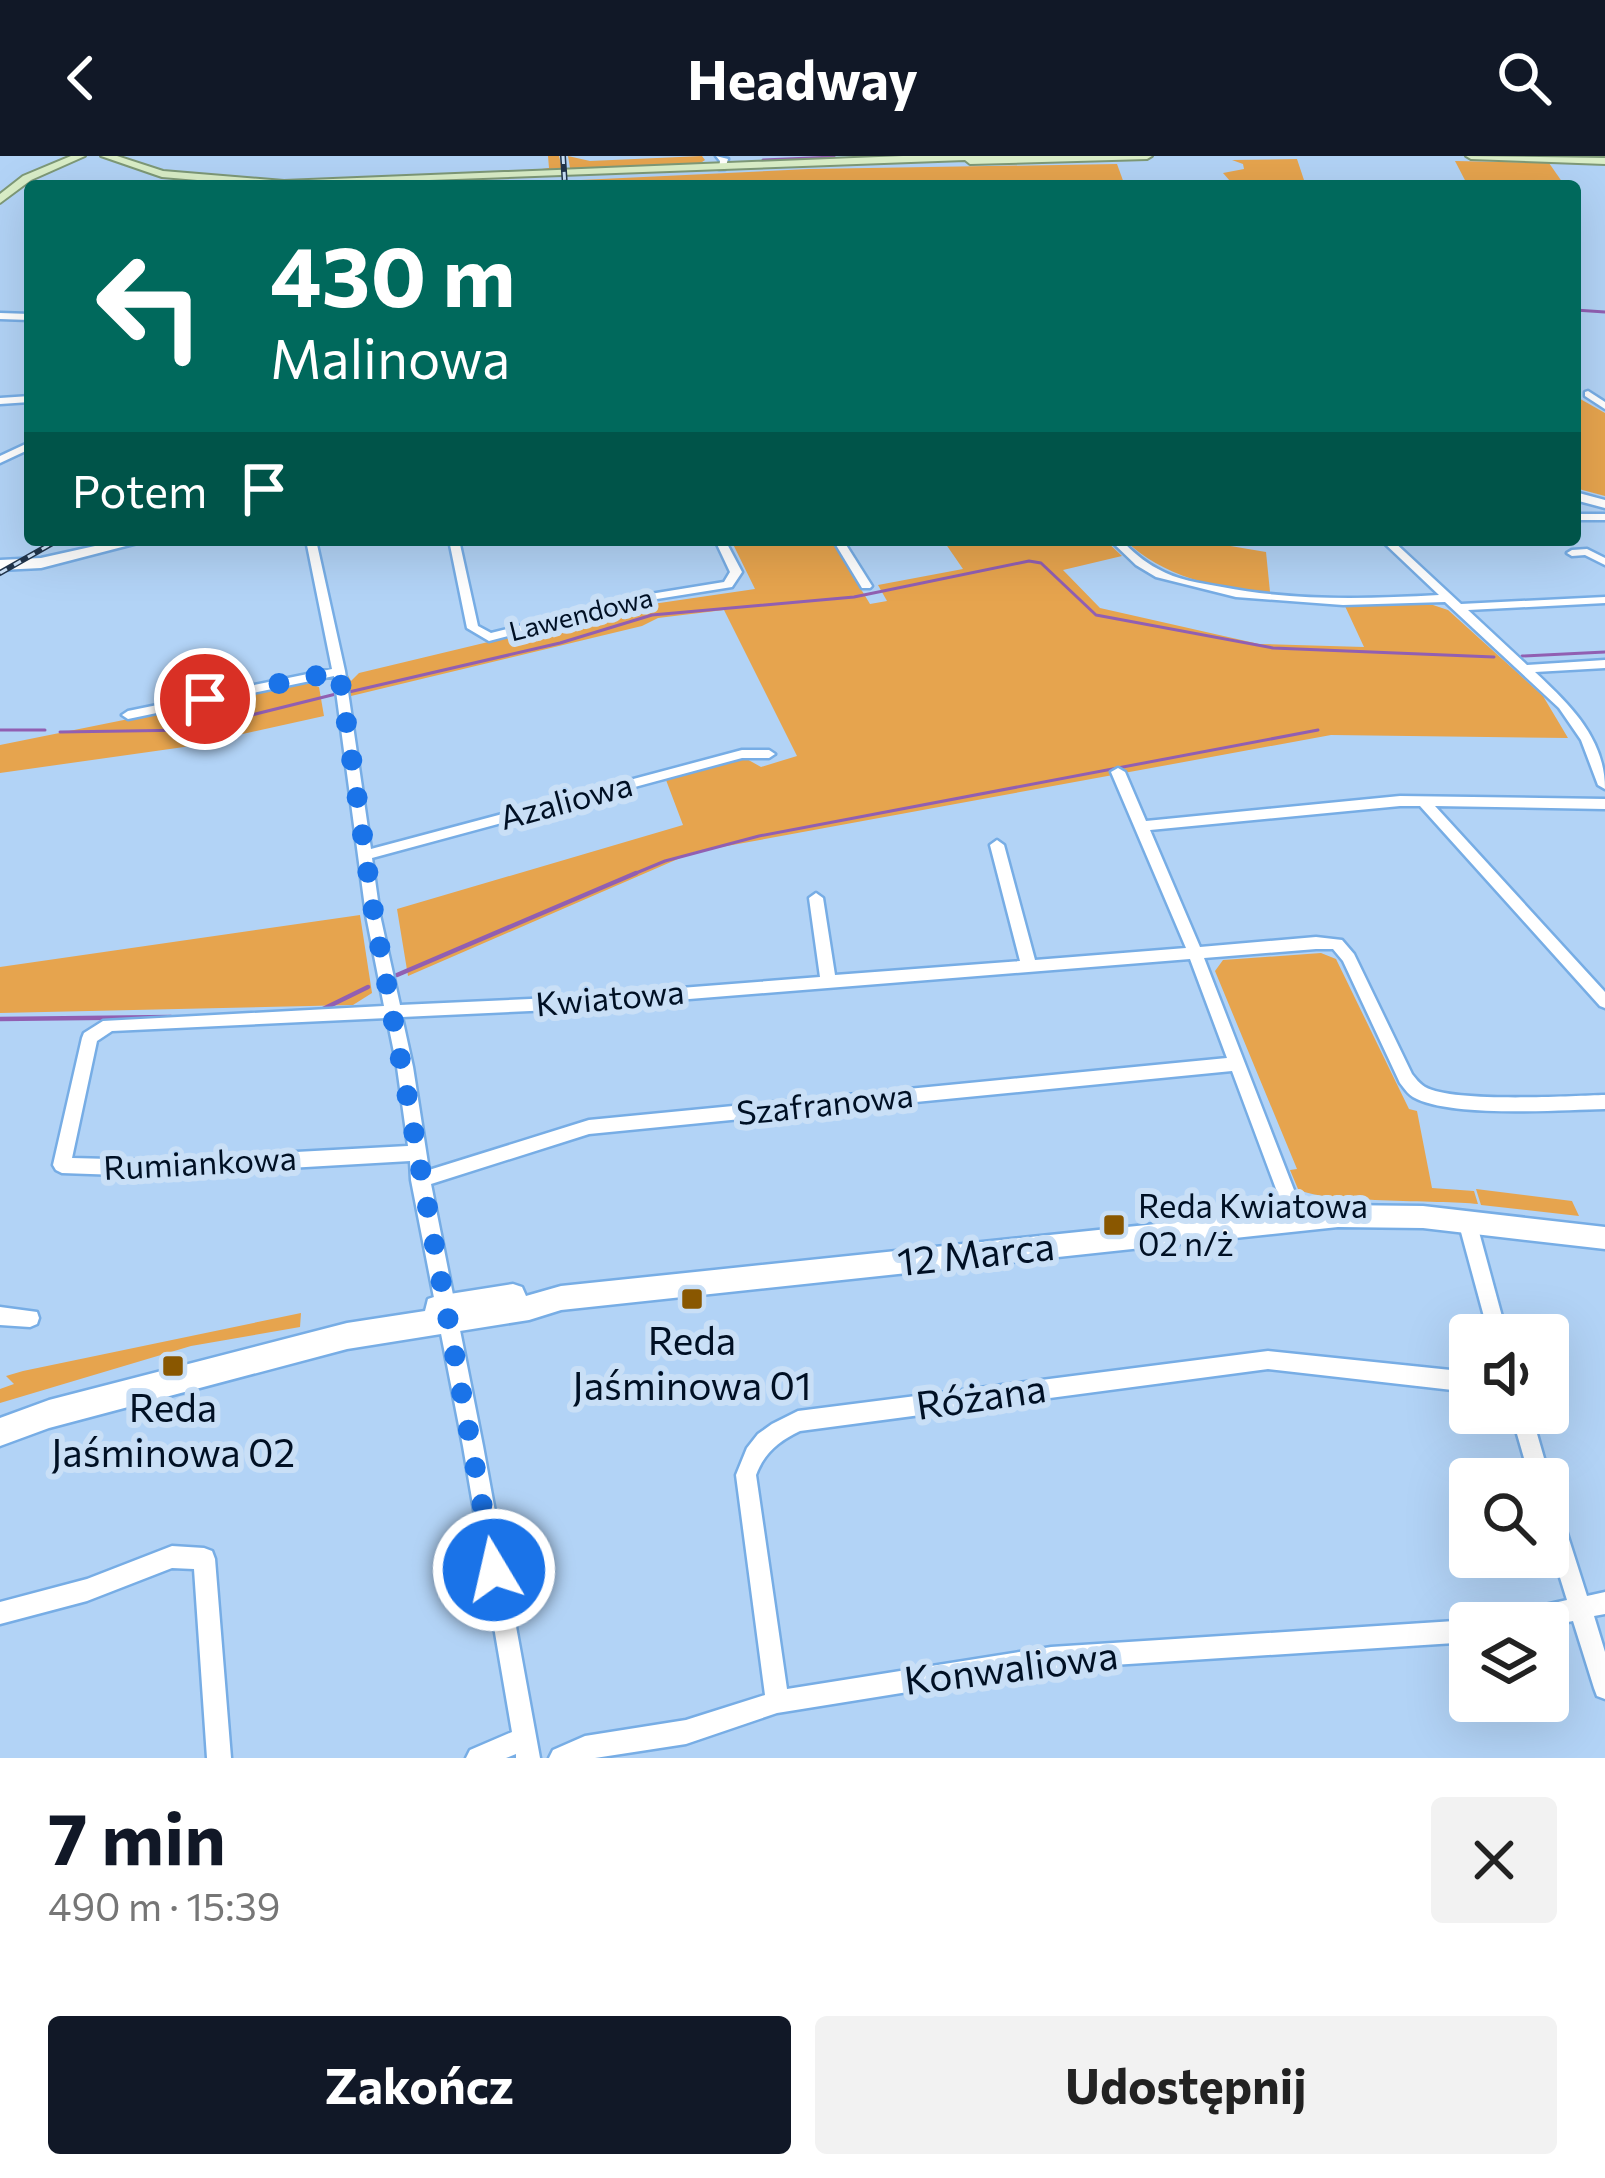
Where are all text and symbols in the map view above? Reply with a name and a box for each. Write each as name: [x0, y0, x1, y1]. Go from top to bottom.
icon: back: [48, 45, 114, 111]
text: Headway: [687, 45, 918, 111]
icon: search: [1491, 45, 1557, 111]
text: 430 m: [270, 222, 516, 324]
icon: left: [72, 228, 228, 384]
text: Malinowa: [270, 324, 510, 390]
icon: arrive: [231, 456, 297, 522]
text: Potem: [72, 462, 207, 517]
street label: Lawendowa: [505, 580, 656, 647]
pin: [154, 648, 256, 750]
icon: arrive: [172, 666, 238, 732]
street label: Azaliowa: [495, 762, 636, 837]
street label: Kwiatowa: [534, 970, 686, 1023]
street label: Szafranowa: [734, 1073, 915, 1132]
street label: Rumiankowa: [102, 1136, 298, 1187]
place label: Reda Kwiatowa 02 n/ż: [1138, 1184, 1368, 1263]
marker: Reda Kwiatowa 02 n/ż: [1101, 1212, 1127, 1238]
street label: 12 Marca: [895, 1220, 1057, 1284]
marker: Reda Jaśminowa 01: [679, 1286, 705, 1312]
map controls: [1449, 1314, 1569, 1722]
button: sound: [1449, 1314, 1569, 1434]
place label: Reda Jaśminowa 01: [572, 1315, 812, 1408]
marker: Reda Jaśminowa 02: [160, 1353, 186, 1379]
street label: Różana: [913, 1362, 1049, 1428]
place label: Reda Jaśminowa 02: [51, 1382, 295, 1475]
button: search: [1449, 1458, 1569, 1578]
position arrow: [431, 1507, 557, 1633]
button: layers: [1449, 1602, 1569, 1722]
street label: Konwaliowa: [901, 1629, 1120, 1703]
text: 7 min: [48, 1792, 226, 1880]
button: close: [1431, 1797, 1557, 1923]
text: 490 m · 15:39: [48, 1881, 280, 1929]
button: Zakończ: [48, 2016, 791, 2154]
button: Udostępnij: [815, 2016, 1557, 2154]

